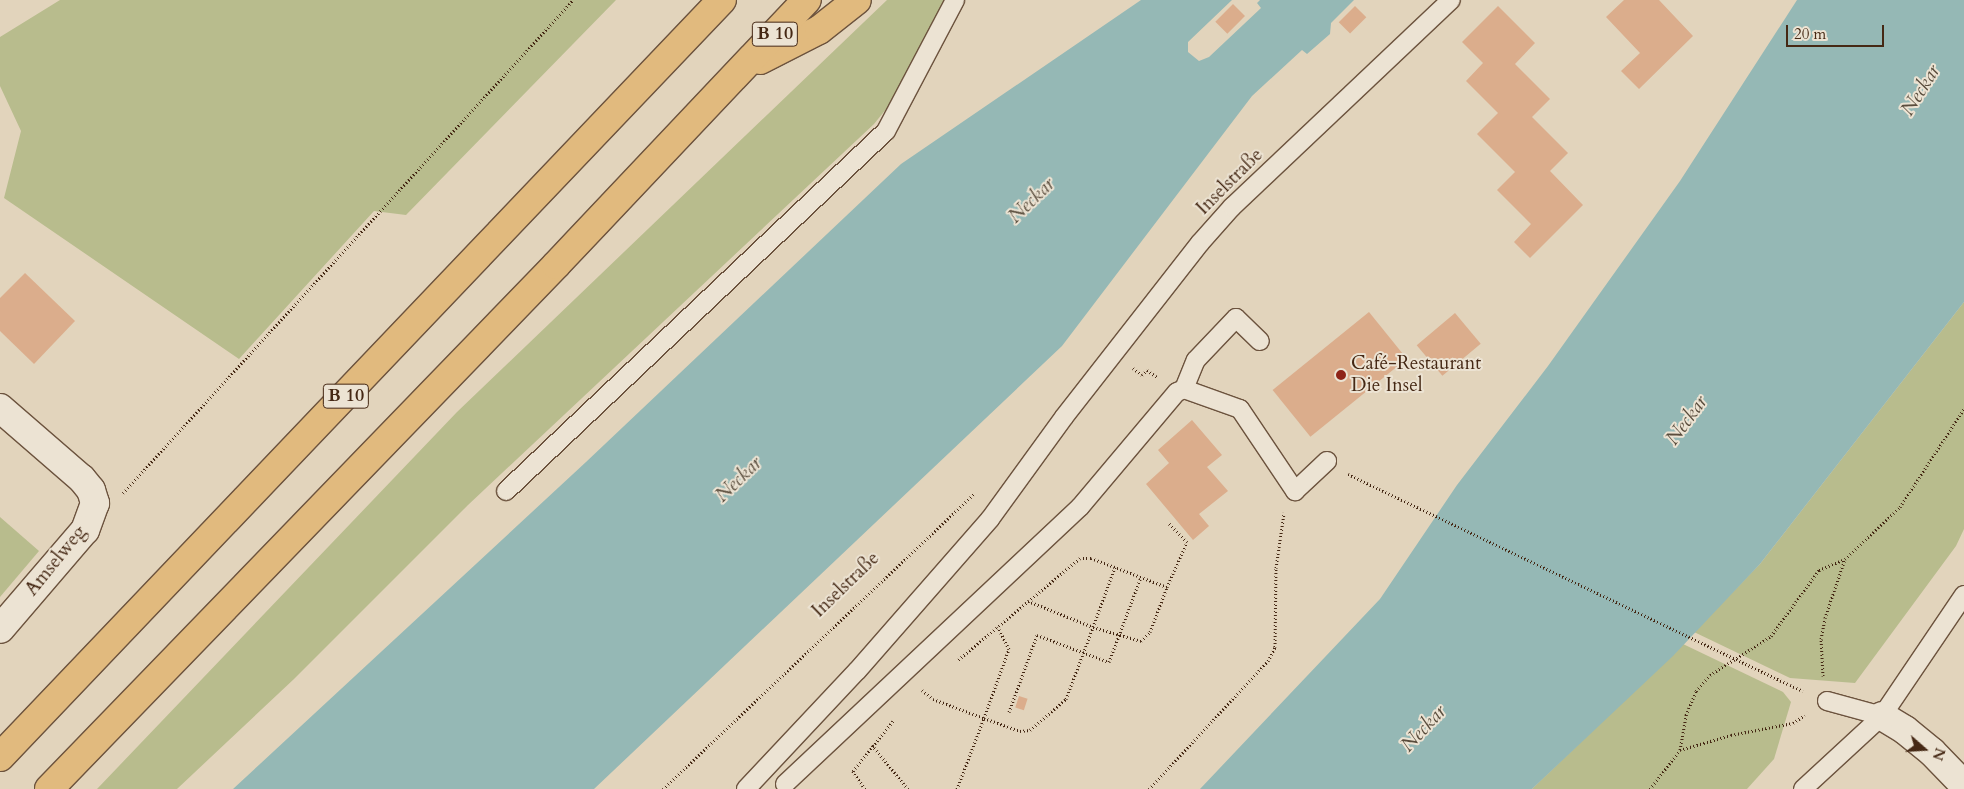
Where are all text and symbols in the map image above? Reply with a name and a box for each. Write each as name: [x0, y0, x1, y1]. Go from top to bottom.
scale bar: [1789, 15, 1886, 47]
road number: B 10: [751, 18, 799, 50]
text: 20 m: [1794, 24, 1826, 44]
water label: Neckar: [1895, 60, 1945, 120]
street label: Inselstraße: [1192, 144, 1268, 220]
water label: Neckar: [1003, 172, 1059, 228]
place label: Café-Restaurant Die Insel: [1351, 353, 1481, 397]
marker: Café-Restaurant Die Insel: [1335, 369, 1347, 381]
road number: B 10: [322, 381, 370, 412]
water label: Neckar: [1660, 391, 1712, 449]
water label: Neckar: [710, 451, 766, 507]
street label: Amselweg: [21, 521, 91, 601]
street label: Inselstraße: [808, 547, 884, 623]
water label: Neckar: [1395, 700, 1451, 756]
north arrow: [1899, 724, 1949, 774]
text: N: [1928, 745, 1950, 763]

